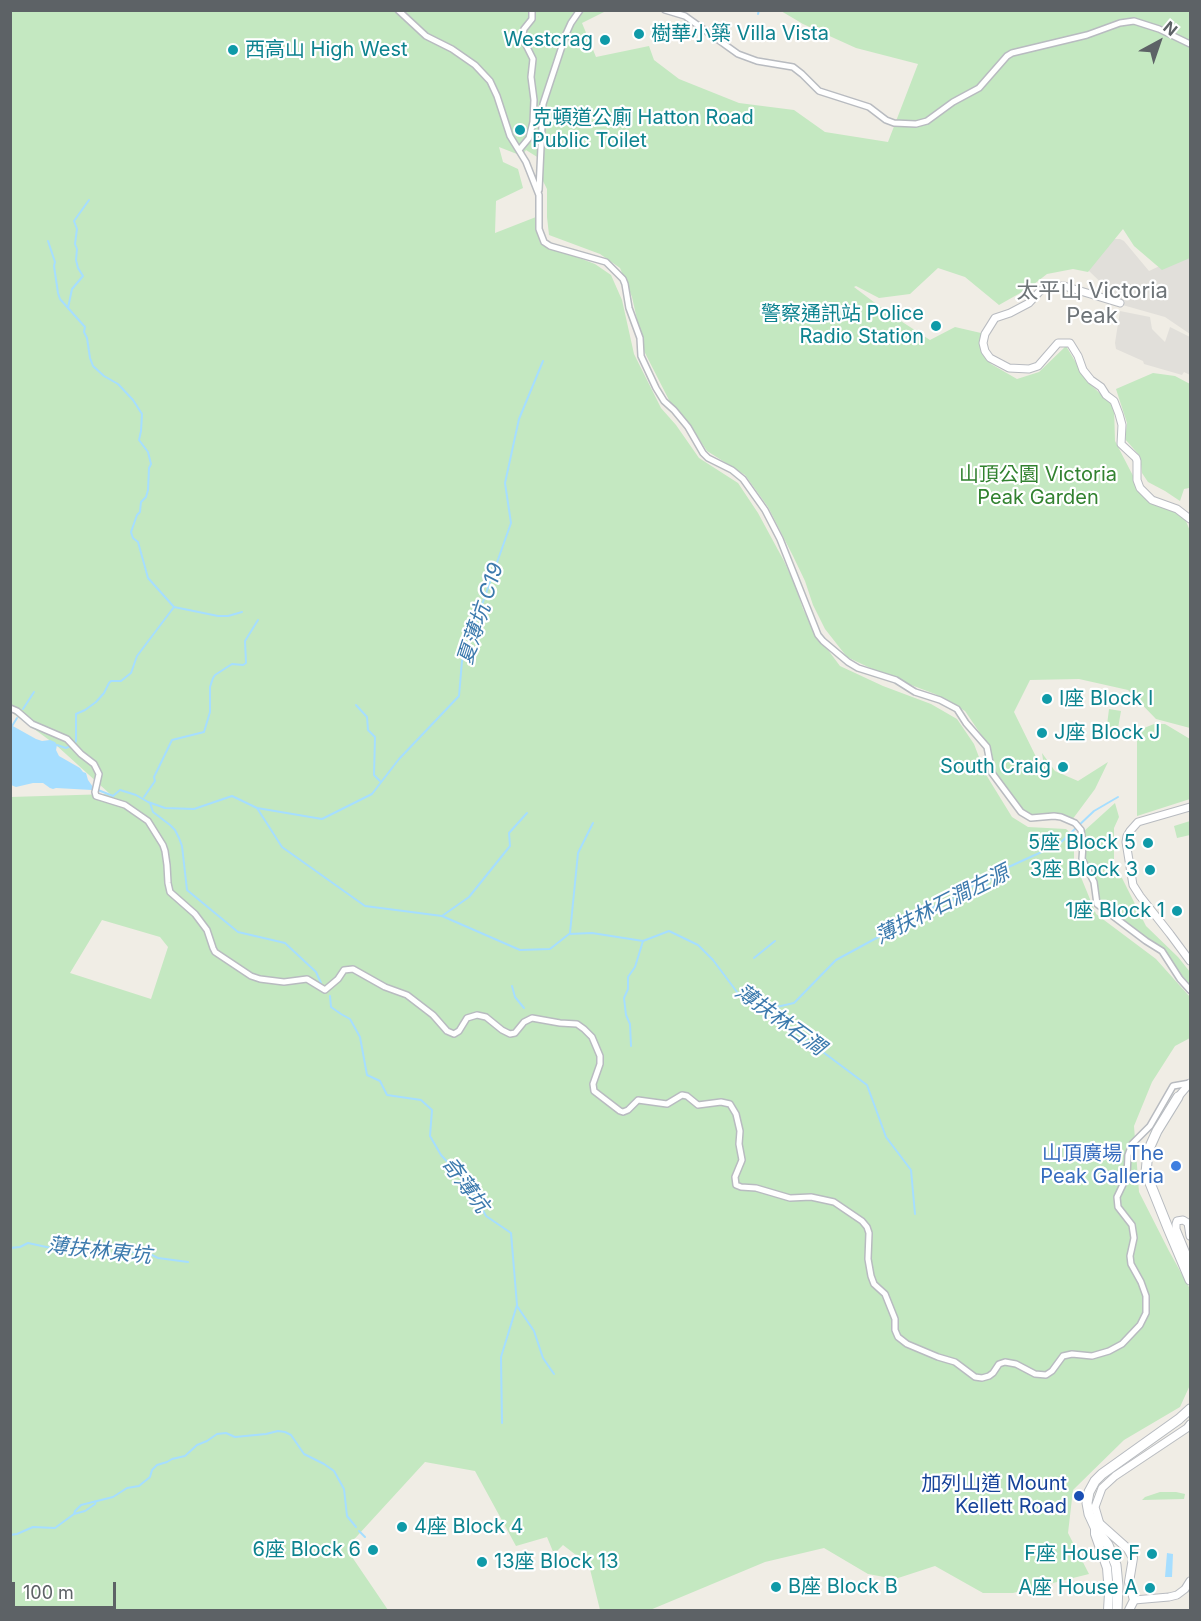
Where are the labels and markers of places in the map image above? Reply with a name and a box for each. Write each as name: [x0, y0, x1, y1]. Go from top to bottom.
place label: 樹華小築 Villa Vista: [651, 22, 829, 46]
marker: 樹華小築 Villa Vista: [632, 27, 646, 41]
place label: Westcrag: [503, 28, 593, 52]
marker: Westcrag: [598, 33, 612, 47]
place label: 西高山 High West: [245, 38, 407, 62]
marker: 西高山 High West: [226, 43, 240, 57]
place label: 克頓道公廁 Hatton Road Public Toilet: [532, 106, 754, 153]
marker: 克頓道公廁 Hatton Road Public Toilet: [513, 123, 527, 137]
place label: 警察通訊站 Police Radio Station: [761, 302, 924, 349]
marker: 警察通訊站 Police Radio Station: [929, 319, 943, 333]
place label: I座 Block I: [1059, 687, 1153, 711]
marker: I座 Block I: [1040, 692, 1054, 706]
place label: J座 Block J: [1054, 721, 1160, 745]
marker: J座 Block J: [1035, 726, 1049, 740]
place label: South Craig: [940, 755, 1051, 779]
marker: South Craig: [1056, 760, 1070, 774]
place label: 5座 Block 5: [1028, 831, 1136, 855]
marker: 5座 Block 5: [1141, 836, 1155, 850]
place label: 3座 Block 3: [1030, 858, 1138, 882]
marker: 3座 Block 3: [1143, 863, 1157, 877]
place label: 1座 Block 1: [1065, 899, 1165, 923]
marker: 1座 Block 1: [1170, 904, 1184, 918]
place label: 山頂廣場 The Peak Galleria: [1040, 1142, 1164, 1189]
marker: 山頂廣場 The Peak Galleria: [1169, 1159, 1183, 1173]
place label: 加列山道 Mount Kellett Road: [921, 1472, 1067, 1519]
marker: 加列山道 Mount Kellett Road: [1072, 1489, 1086, 1503]
place label: 4座 Block 4: [414, 1515, 523, 1539]
marker: 4座 Block 4: [395, 1520, 409, 1534]
place label: 6座 Block 6: [253, 1538, 361, 1562]
place label: F座 House F: [1024, 1542, 1140, 1566]
marker: 6座 Block 6: [366, 1543, 380, 1557]
marker: F座 House F: [1145, 1547, 1159, 1561]
place label: 13座 Block 13: [494, 1550, 619, 1574]
marker: 13座 Block 13: [475, 1555, 489, 1569]
place label: B座 Block B: [788, 1575, 898, 1599]
place label: A座 House A: [1018, 1576, 1138, 1600]
marker: B座 Block B: [769, 1580, 783, 1594]
marker: A座 House A: [1143, 1581, 1157, 1595]

